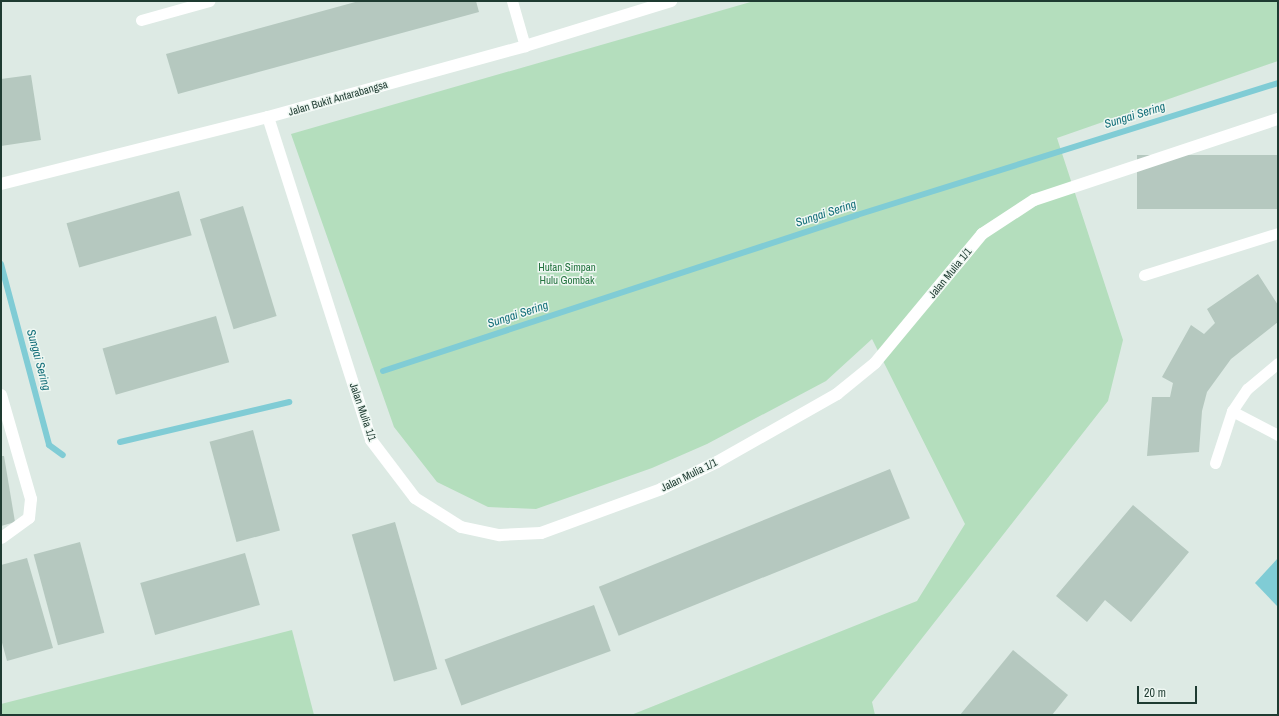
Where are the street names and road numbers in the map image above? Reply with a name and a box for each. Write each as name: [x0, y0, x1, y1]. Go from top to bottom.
street label: Jalan Bukit Antarabangsa: [287, 77, 389, 119]
street label: Jalan Mulia 1/1: [926, 245, 974, 301]
street label: Jalan Mulia 1/1: [347, 381, 379, 443]
street label: Jalan Mulia 1/1: [659, 456, 719, 494]

